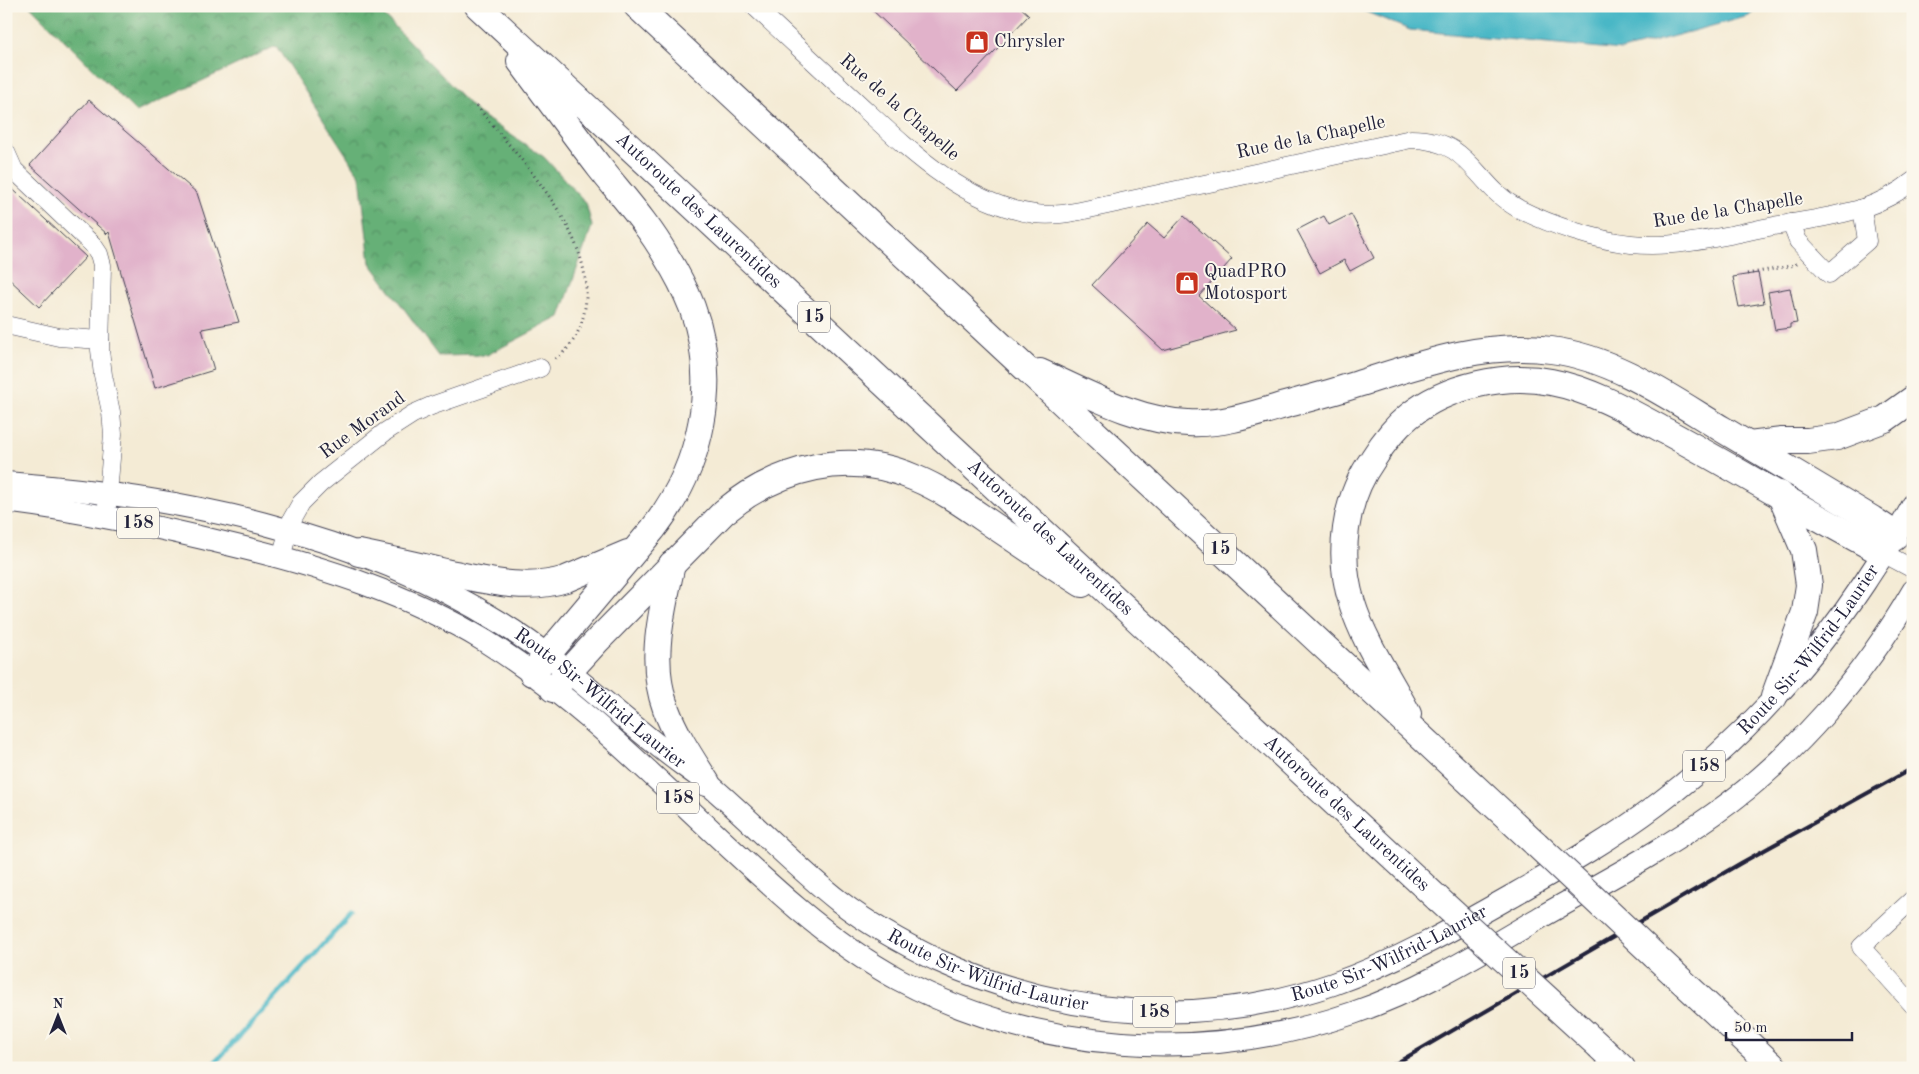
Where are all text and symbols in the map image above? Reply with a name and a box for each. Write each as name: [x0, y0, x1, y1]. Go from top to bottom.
shop icon: Chrysler: [964, 29, 990, 55]
place label: Chrysler: [994, 33, 1065, 52]
street label: Rue de la Chapelle: [836, 51, 962, 165]
street label: Rue de la Chapelle: [1235, 113, 1387, 163]
street label: Autoroute des Laurentides: [612, 129, 785, 293]
street label: Rue de la Chapelle: [1652, 190, 1804, 232]
place label: QuadPRO Motosport: [1204, 263, 1287, 304]
shop icon: QuadPRO Motosport: [1174, 270, 1200, 296]
road number: 15: [798, 302, 830, 332]
street label: Rue Morand: [317, 389, 409, 463]
street label: Autoroute des Laurentides: [963, 456, 1136, 619]
road number: 158: [117, 508, 159, 538]
road number: 15: [1204, 534, 1236, 564]
street label: Route Sir-Wilfrid-Laurier: [1735, 561, 1883, 739]
street label: Route Sir-Wilfrid-Laurier: [511, 625, 689, 773]
street label: Autoroute des Laurentides: [1260, 732, 1433, 895]
road number: 158: [1683, 750, 1725, 781]
road number: 158: [657, 782, 699, 814]
street label: Route Sir-Wilfrid-Laurier: [1289, 902, 1491, 1006]
street label: Route Sir-Wilfrid-Laurier: [884, 926, 1090, 1015]
road number: 15: [1503, 958, 1535, 988]
north arrow: [32, 992, 82, 1042]
road number: 158: [1133, 996, 1175, 1028]
text: N: [53, 997, 64, 1011]
scale bar: [1726, 1009, 1853, 1041]
text: 50 m: [1734, 1021, 1768, 1036]

